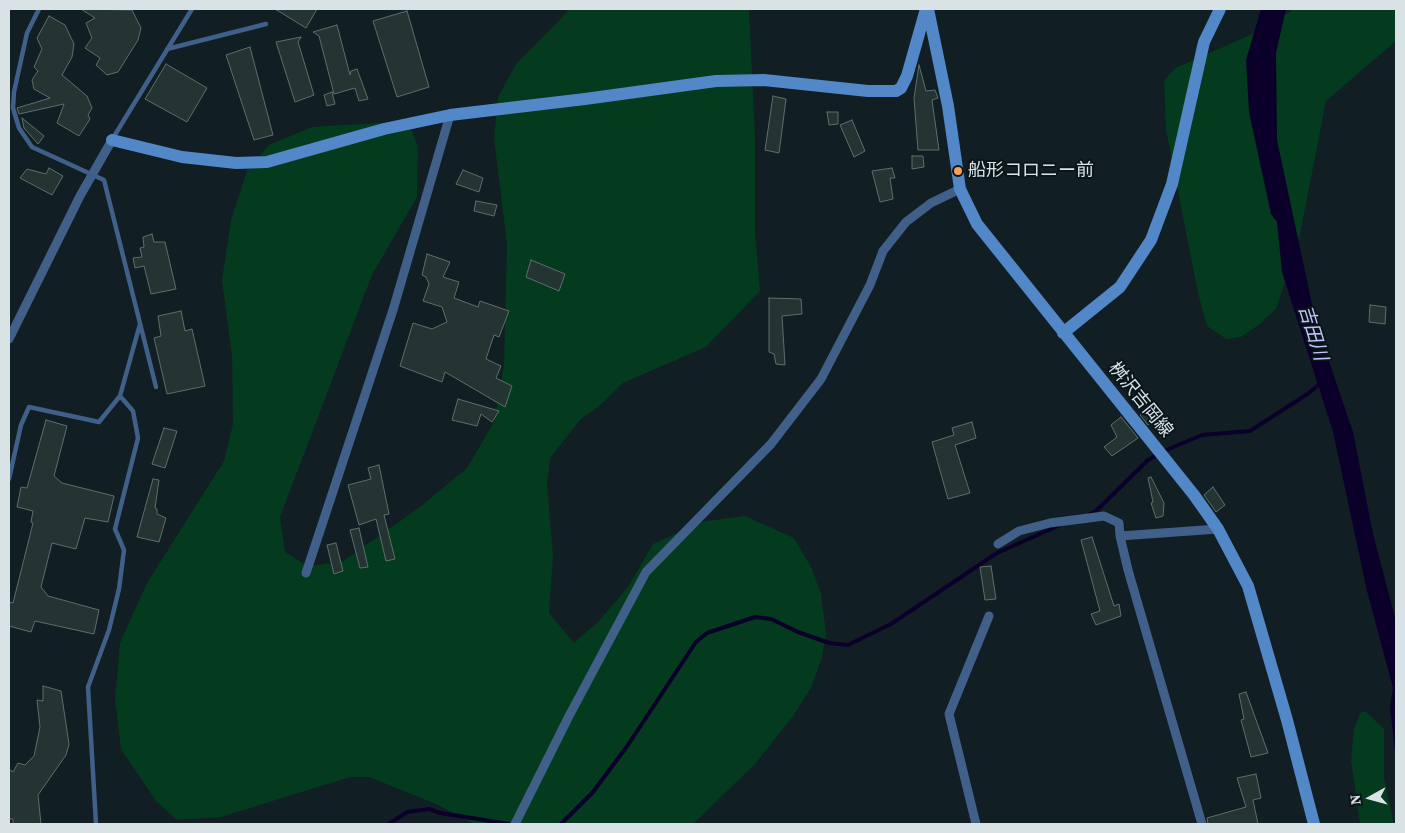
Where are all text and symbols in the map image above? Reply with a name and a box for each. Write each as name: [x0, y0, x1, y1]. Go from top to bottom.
place label: 船形コロニー前: [968, 160, 1094, 182]
marker: 船形コロニー前: [952, 165, 964, 177]
water label: 吉田川: [1293, 302, 1331, 364]
street label: 桝沢吉岡線: [1103, 358, 1177, 442]
north arrow: [1345, 773, 1395, 823]
text: N: [1345, 794, 1366, 806]

